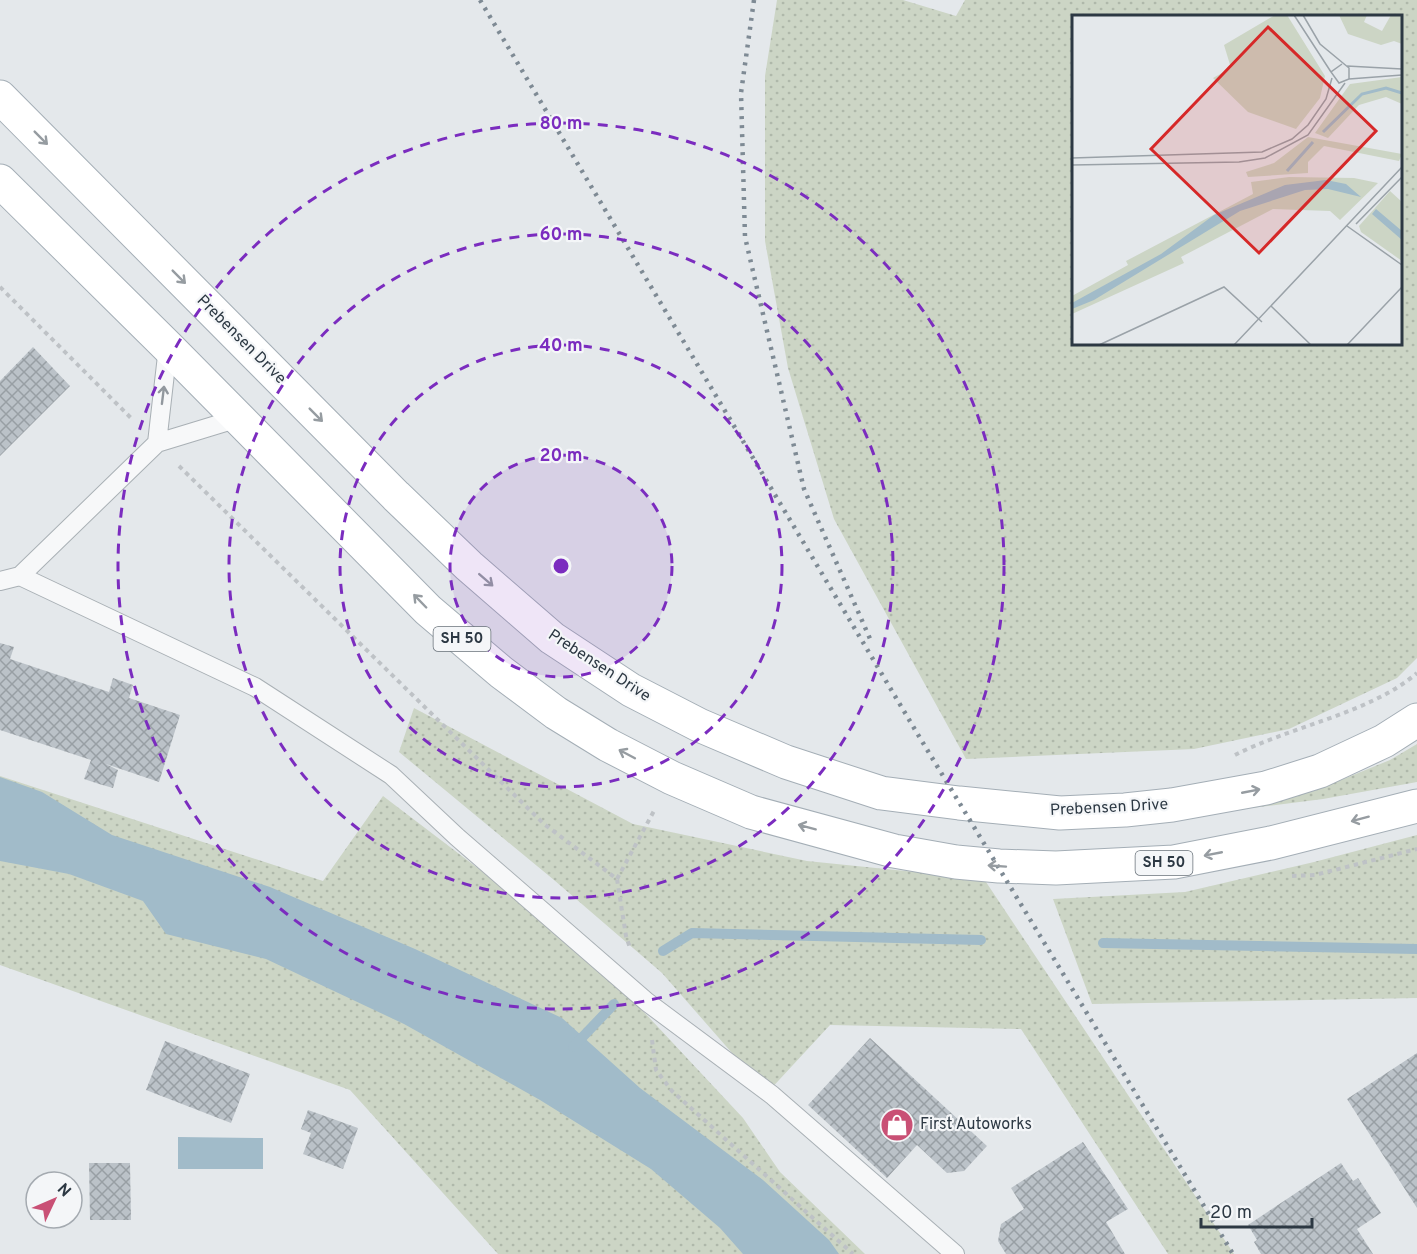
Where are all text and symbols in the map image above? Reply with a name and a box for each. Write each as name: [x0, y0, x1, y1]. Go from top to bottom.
inset map: [1072, 15, 1402, 345]
text: 80 m: [539, 113, 583, 136]
one-way arrow: [34, 131, 49, 146]
text: 60 m: [539, 224, 583, 247]
one-way arrow: [171, 269, 186, 284]
street label: Prebensen Drive: [192, 291, 290, 389]
text: 40 m: [539, 335, 583, 358]
one-way arrow: [158, 386, 169, 406]
one-way arrow: [309, 408, 323, 423]
text: 20 m: [539, 445, 583, 468]
centre of rings: [551, 556, 571, 576]
one-way arrow: [478, 574, 494, 587]
one-way arrow: [413, 594, 427, 609]
street label: Prebensen Drive: [544, 625, 654, 707]
road number: SH 50: [434, 627, 490, 651]
one-way arrow: [618, 748, 636, 760]
one-way arrow: [1240, 785, 1260, 796]
street label: Prebensen Drive: [1049, 795, 1169, 821]
one-way arrow: [1351, 814, 1370, 826]
one-way arrow: [798, 821, 817, 833]
one-way arrow: [1204, 849, 1224, 860]
road number: SH 50: [1136, 851, 1192, 875]
one-way arrow: [988, 860, 1008, 871]
shop icon: First Autoworks: [879, 1107, 915, 1143]
place label: First Autoworks: [920, 1115, 1032, 1135]
north arrow: [24, 1170, 84, 1230]
text: N: [52, 1180, 75, 1202]
scale bar: [1201, 1191, 1312, 1229]
text: 20 m: [1210, 1202, 1252, 1225]

